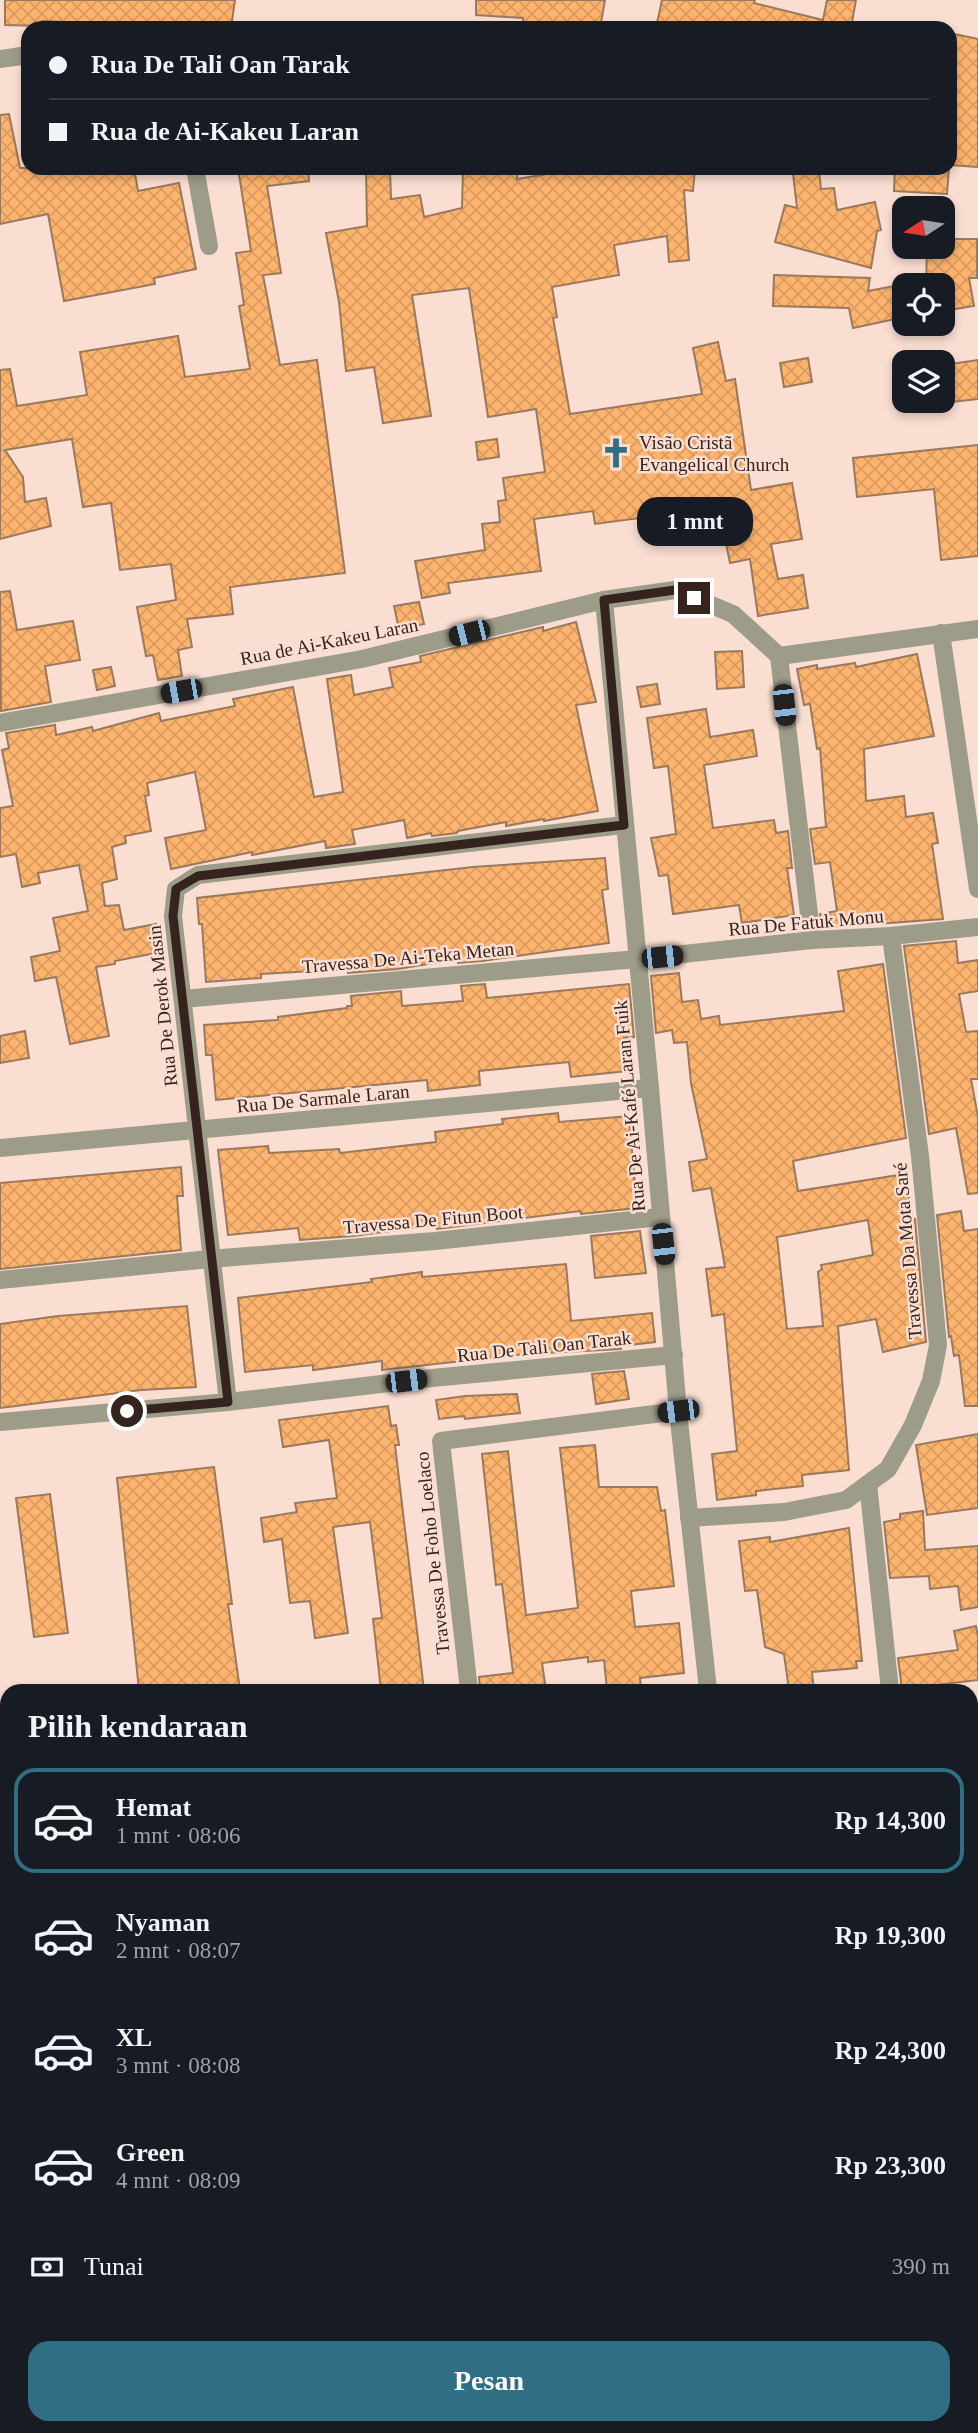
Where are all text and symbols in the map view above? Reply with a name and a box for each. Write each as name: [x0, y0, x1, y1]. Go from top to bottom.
text: Rua De Tali Oan Tarak: [91, 50, 350, 79]
text: Rua de Ai-Kakeu Laran: [91, 117, 359, 146]
north arrow: [892, 196, 956, 259]
map controls: [892, 196, 955, 413]
button: locate: [892, 273, 955, 336]
button: layers: [892, 350, 955, 413]
place label: Visão Cristã Evangelical Church: [639, 432, 790, 475]
church icon: Visão Cristã Evangelical Church: [599, 436, 633, 470]
callout: 1 mnt: [636, 496, 752, 546]
text: 1 mnt: [667, 509, 723, 534]
route end: [678, 582, 710, 614]
street label: Rua de Ai-Kakeu Laran: [238, 614, 420, 669]
car: [447, 618, 492, 648]
car: [159, 677, 204, 705]
car: [772, 683, 797, 727]
street label: Rua De Fatuk Monu: [728, 905, 885, 940]
street label: Rua De Derok Masin: [144, 924, 181, 1088]
street label: Travessa De Ai-Teka Metan: [301, 938, 515, 977]
car: [641, 944, 684, 970]
street label: Rua De Ai-Kafé Laran Fuik: [610, 999, 649, 1213]
street label: Rua De Sarmale Laran: [236, 1080, 411, 1117]
street label: Travessa Da Mota Saré: [889, 1162, 926, 1340]
street label: Travessa De Fitun Boot: [342, 1201, 524, 1238]
car: [651, 1222, 676, 1266]
street label: Rua De Tali Oan Tarak: [456, 1327, 633, 1366]
car: [384, 1368, 429, 1394]
route start: [111, 1395, 143, 1427]
car: [656, 1398, 701, 1424]
street label: Travessa De Foho Loelaco: [411, 1451, 454, 1655]
text: Pilih kendaraan: [28, 1708, 248, 1744]
icon: car: [32, 1789, 95, 1852]
text: Hemat: [116, 1793, 191, 1822]
text: Rp 14,300: [835, 1806, 946, 1835]
text: 1 mnt · 08:06: [116, 1823, 241, 1848]
icon: car: [32, 1904, 95, 1967]
text: Nyaman: [116, 1908, 210, 1937]
text: Rp 19,300: [835, 1921, 946, 1950]
text: 2 mnt · 08:07: [116, 1938, 241, 1963]
icon: car: [32, 2019, 95, 2082]
text: XL: [116, 2023, 152, 2052]
text: Rp 24,300: [835, 2036, 946, 2065]
text: 3 mnt · 08:08: [116, 2053, 241, 2078]
icon: car: [32, 2134, 95, 2197]
text: Green: [116, 2138, 185, 2167]
text: Rp 23,300: [835, 2151, 946, 2180]
text: 4 mnt · 08:09: [116, 2168, 241, 2193]
icon: cash: [28, 2248, 66, 2286]
text: Tunai: [84, 2252, 144, 2281]
text: 390 m: [892, 2254, 950, 2279]
button: Pesan: [28, 2341, 950, 2421]

